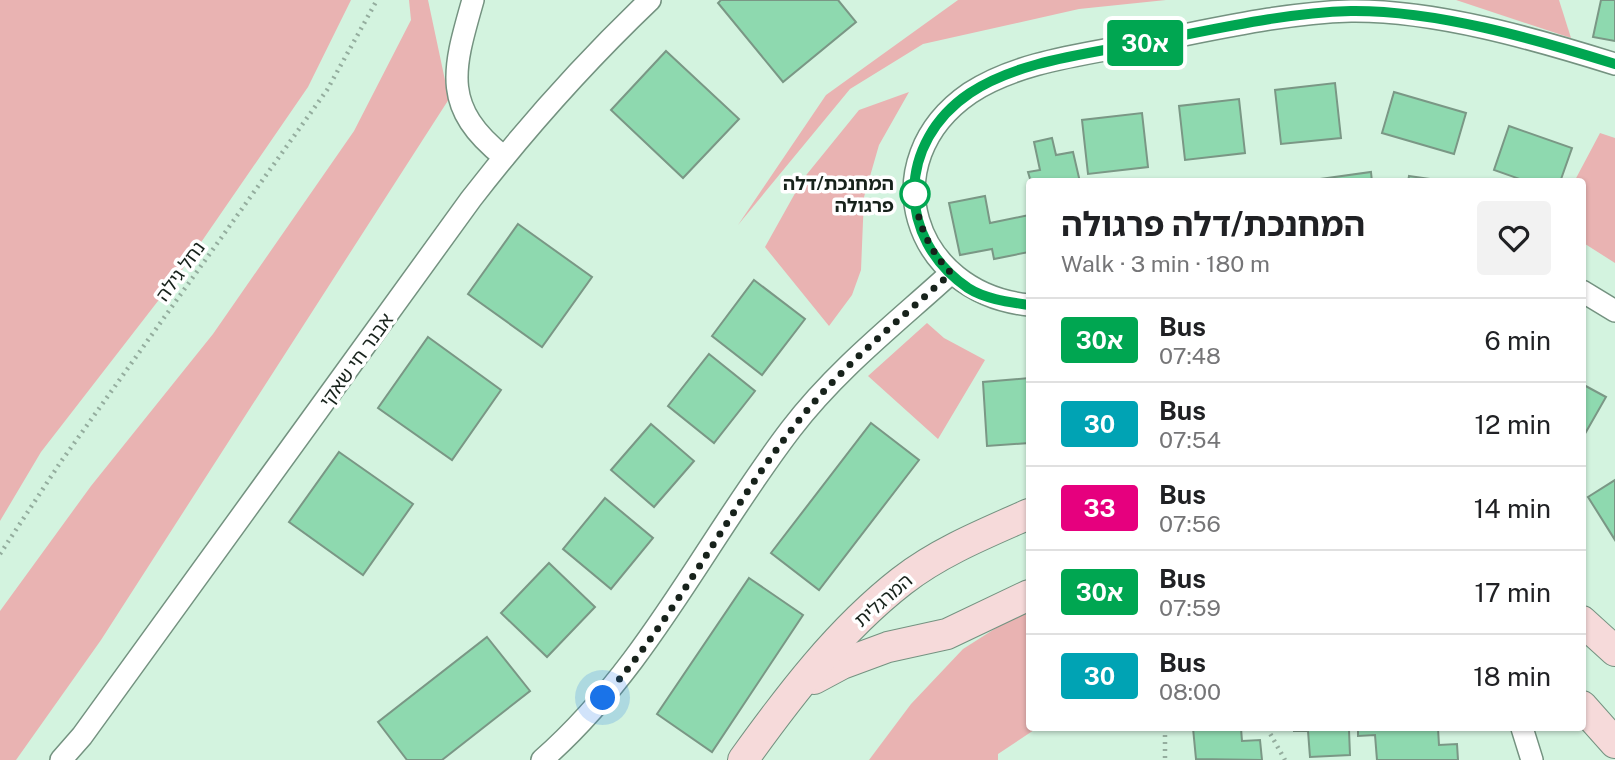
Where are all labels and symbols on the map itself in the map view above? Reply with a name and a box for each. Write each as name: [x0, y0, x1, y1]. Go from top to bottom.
line badge: 30א: [1105, 20, 1185, 66]
place label: המחנכת/דלה פרגולה: [783, 172, 894, 216]
marker: המחנכת/דלה פרגולה: [900, 179, 930, 209]
street label: נחל גילה: [151, 237, 209, 305]
street label: אבנר חי שאקי: [315, 309, 397, 411]
street label: המרגלית: [850, 569, 916, 631]
your location: [585, 680, 620, 715]

